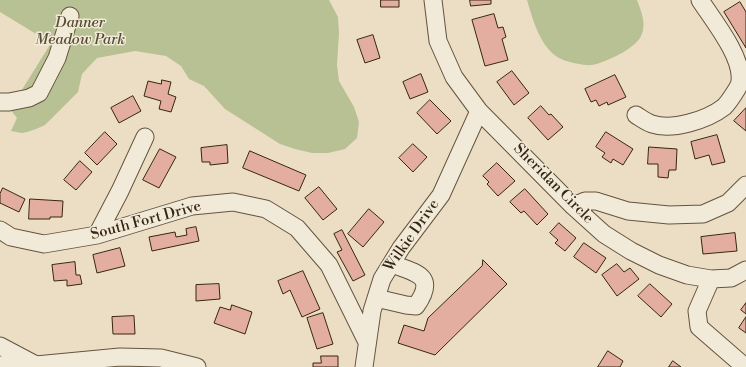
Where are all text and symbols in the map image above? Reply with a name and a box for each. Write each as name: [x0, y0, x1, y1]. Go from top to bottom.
park label: Danner Meadow Park: [35, 14, 125, 49]
street label: Sheridan Circle: [509, 140, 597, 228]
street label: Wilkie Drive: [381, 196, 443, 276]
street label: South Fort Drive: [89, 198, 203, 244]

